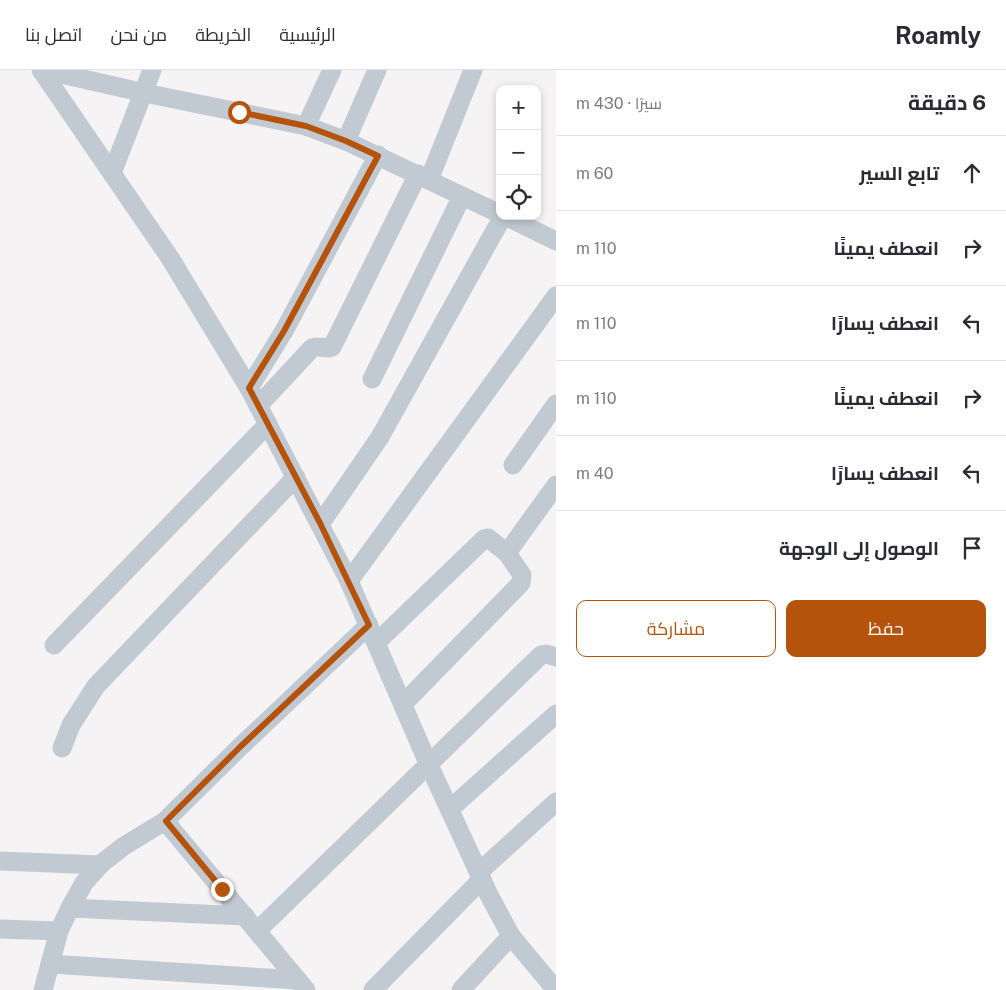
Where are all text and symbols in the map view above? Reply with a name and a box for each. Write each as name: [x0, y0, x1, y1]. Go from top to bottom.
text: Roamly: [895, 21, 981, 49]
text: اتصل بنا: [25, 24, 82, 45]
text: من نحن: [110, 24, 167, 45]
text: الخريطة: [195, 24, 251, 45]
text: الرئيسية: [279, 24, 336, 45]
map controls: [496, 85, 541, 220]
button: +: [496, 85, 541, 130]
text: 6 دقيقة: [908, 90, 986, 115]
text: سيرًا · 430 m: [576, 94, 662, 113]
route start: [228, 101, 251, 124]
button: −: [496, 130, 541, 175]
icon: ahead: [958, 159, 986, 187]
text: تابع السير: [859, 162, 939, 184]
text: 60 m: [576, 164, 613, 183]
button: locate: [496, 175, 541, 220]
icon: right: [958, 234, 986, 262]
text: انعطف يمينًا: [833, 237, 939, 259]
text: 110 m: [576, 239, 617, 258]
icon: left: [958, 309, 986, 337]
text: انعطف يسارًا: [831, 312, 939, 334]
text: 110 m: [576, 314, 617, 333]
icon: right: [958, 384, 986, 412]
text: انعطف يمينًا: [833, 387, 939, 409]
text: 110 m: [576, 389, 617, 408]
icon: left: [958, 459, 986, 487]
text: انعطف يسارًا: [831, 462, 939, 484]
text: 40 m: [576, 464, 614, 483]
icon: arrive: [958, 534, 986, 562]
text: الوصول إلى الوجهة: [779, 537, 939, 559]
button: مشاركة: [576, 600, 776, 657]
button: حفظ: [786, 600, 986, 657]
route end: [211, 878, 234, 901]

